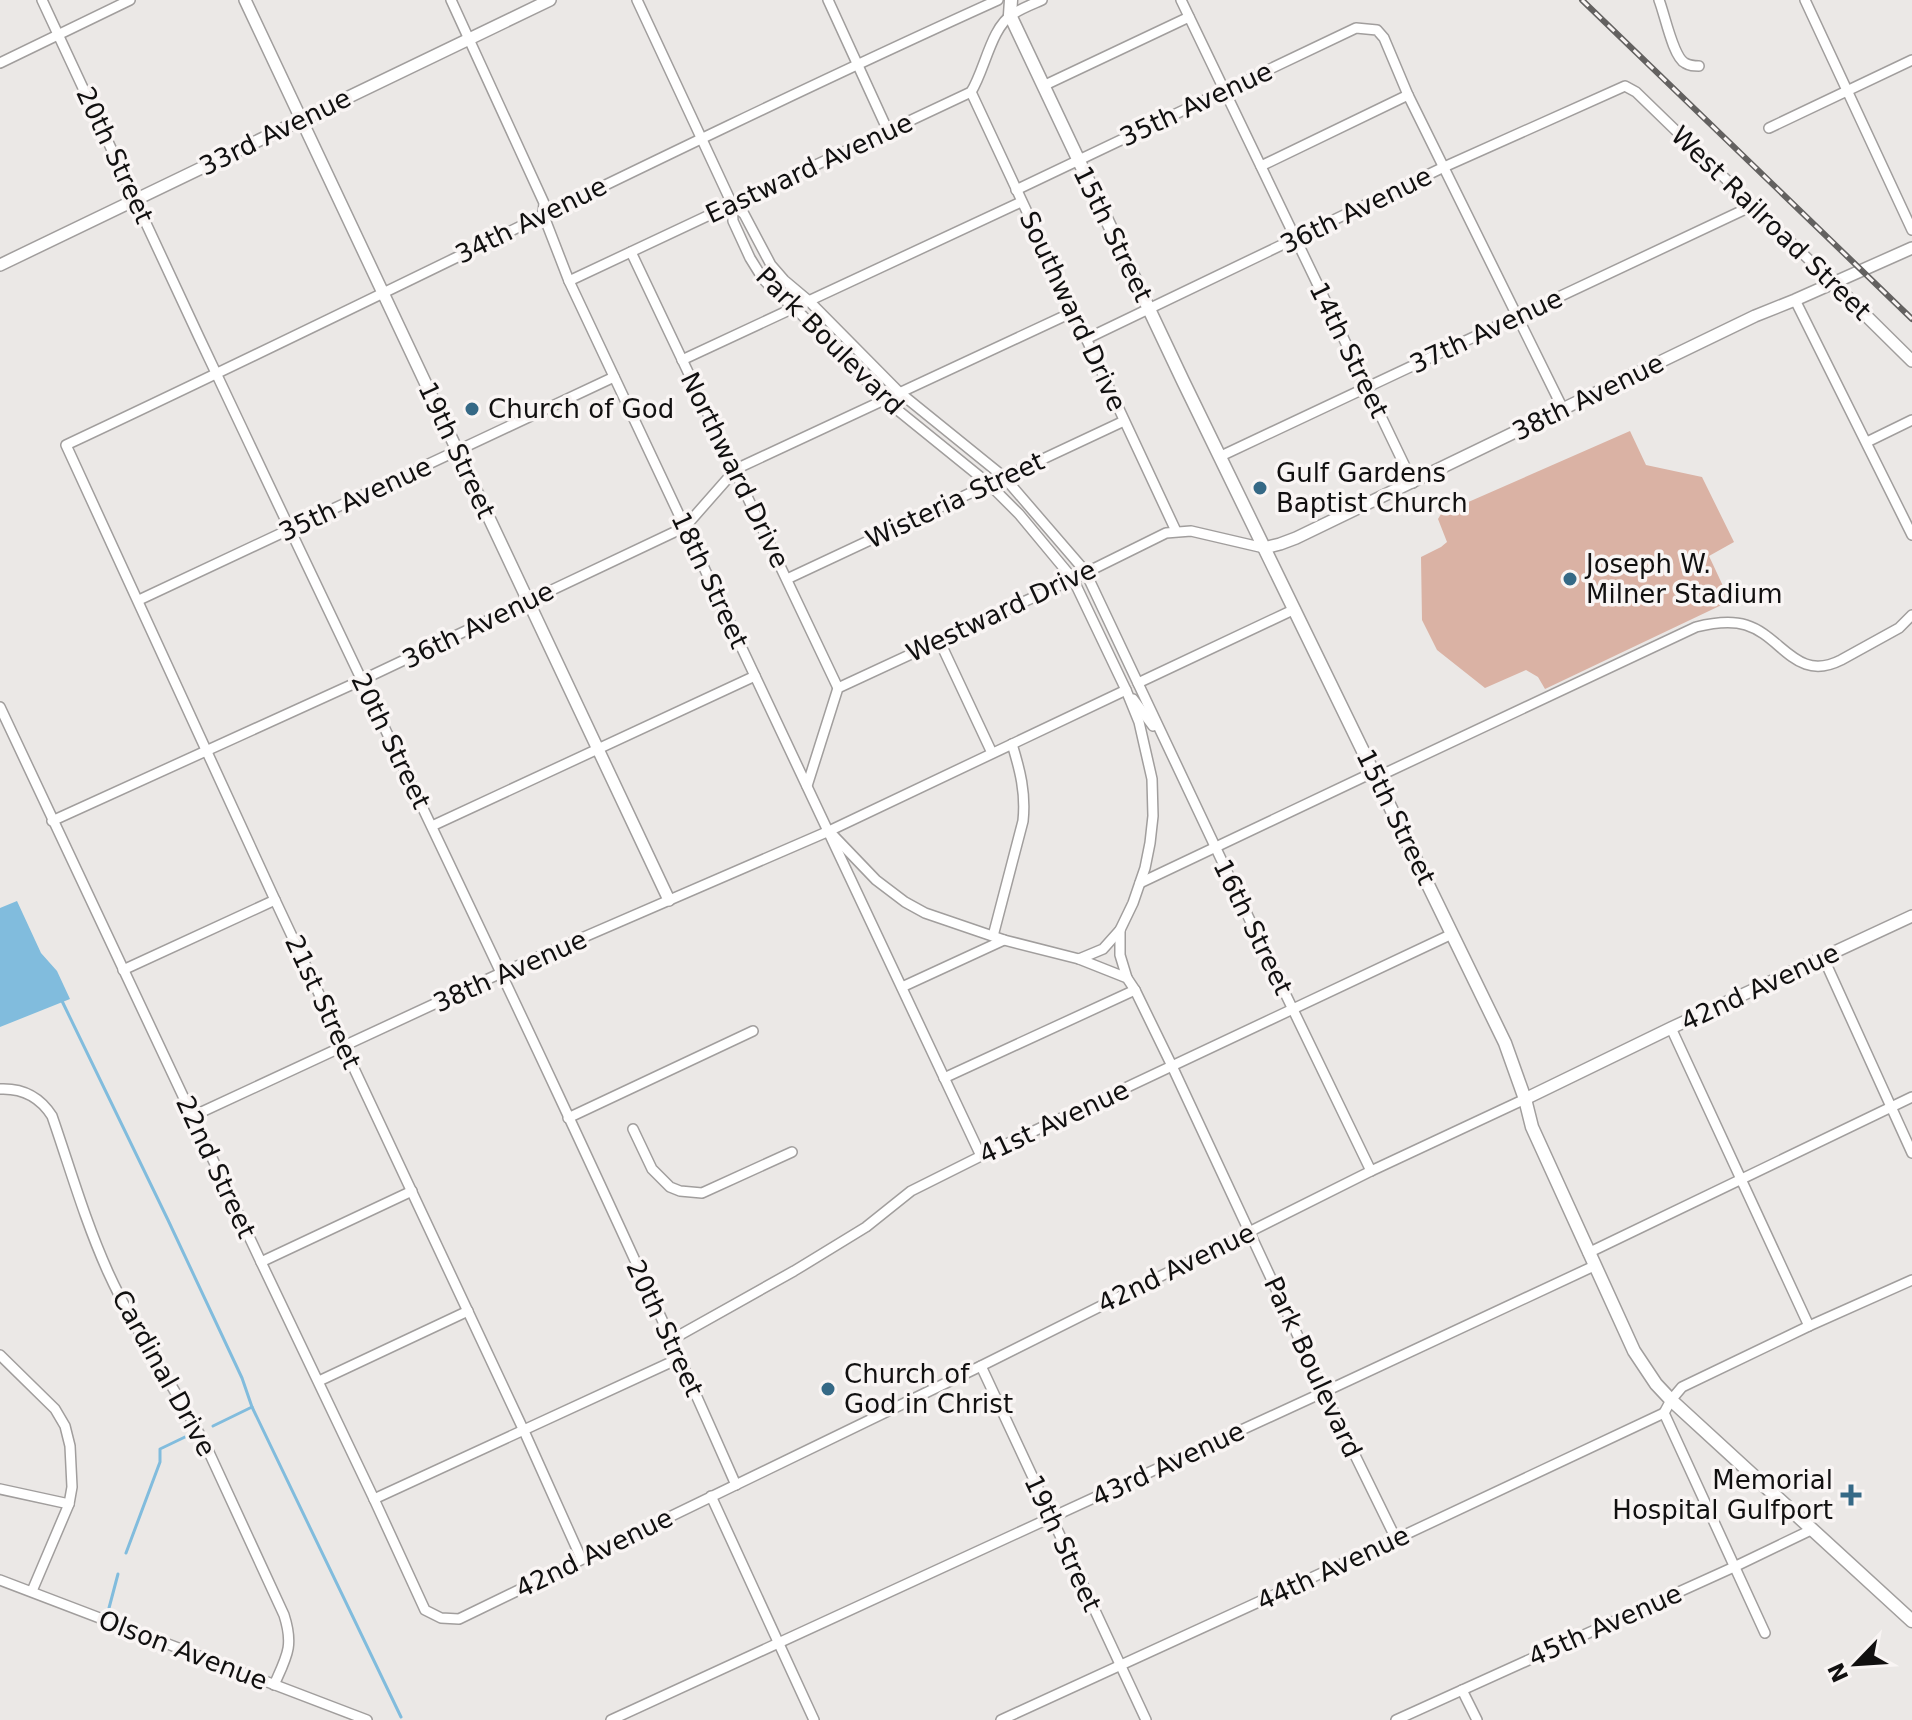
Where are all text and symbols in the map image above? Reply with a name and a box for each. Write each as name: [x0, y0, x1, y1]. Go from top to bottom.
street label: 35th Avenue: [1115, 56, 1277, 152]
street label: 20th Street: [70, 82, 160, 228]
street label: 33rd Avenue: [194, 82, 356, 182]
street label: Eastward Avenue: [701, 107, 917, 229]
street label: West Railroad Street: [1665, 120, 1877, 326]
street label: 36th Avenue: [1275, 160, 1437, 260]
street label: 15th Street: [1067, 161, 1159, 307]
street label: 34th Avenue: [450, 170, 612, 270]
street label: Southward Drive: [1014, 206, 1132, 416]
street label: Park Boulevard: [750, 261, 910, 421]
street label: 14th Street: [1303, 277, 1395, 423]
street label: 37th Avenue: [1405, 283, 1567, 379]
street label: 38th Avenue: [1507, 347, 1669, 447]
street label: Northward Drive: [675, 367, 795, 573]
street label: 19th Street: [412, 377, 502, 523]
place label: Church of God: [488, 394, 674, 424]
marker: Church of God: [463, 400, 481, 418]
street label: Wisteria Street: [861, 446, 1049, 554]
street label: 35th Avenue: [274, 451, 436, 547]
place label: Gulf Gardens Baptist Church: [1276, 458, 1468, 518]
marker: Gulf Gardens Baptist Church: [1251, 479, 1269, 497]
street label: 18th Street: [665, 507, 755, 653]
place label: Joseph W. Milner Stadium: [1584, 549, 1782, 609]
street label: Westward Drive: [902, 554, 1100, 668]
marker: Joseph W. Milner Stadium: [1561, 570, 1579, 588]
street label: 36th Avenue: [397, 575, 559, 675]
street label: 20th Street: [345, 668, 437, 814]
street label: 15th Street: [1350, 744, 1442, 890]
street label: 16th Street: [1207, 854, 1299, 1000]
street label: 38th Avenue: [429, 924, 591, 1018]
street label: 21st Street: [279, 930, 367, 1074]
street label: 42nd Avenue: [1676, 937, 1844, 1037]
street label: 41st Avenue: [974, 1074, 1134, 1170]
street label: 22nd Street: [170, 1091, 262, 1243]
street label: 42nd Avenue: [1093, 1217, 1259, 1319]
street label: 20th Street: [620, 1255, 710, 1401]
street label: Park Boulevard: [1258, 1272, 1368, 1462]
street label: Cardinal Drive: [106, 1285, 222, 1461]
place label: Church of God in Christ: [844, 1359, 1013, 1419]
marker: Church of God in Christ: [819, 1380, 837, 1398]
street label: 43rd Avenue: [1087, 1416, 1249, 1512]
place label: Memorial Hospital Gulfport: [1612, 1465, 1833, 1525]
street label: 19th Street: [1018, 1470, 1108, 1616]
marker: Memorial Hospital Gulfport: [1840, 1484, 1862, 1506]
street label: 42nd Avenue: [511, 1502, 677, 1604]
street label: 44th Avenue: [1252, 1520, 1414, 1616]
street label: 45th Avenue: [1524, 1578, 1686, 1672]
street label: Olson Avenue: [94, 1604, 272, 1696]
north arrow: [1816, 1624, 1896, 1704]
text: N: [1823, 1659, 1854, 1686]

